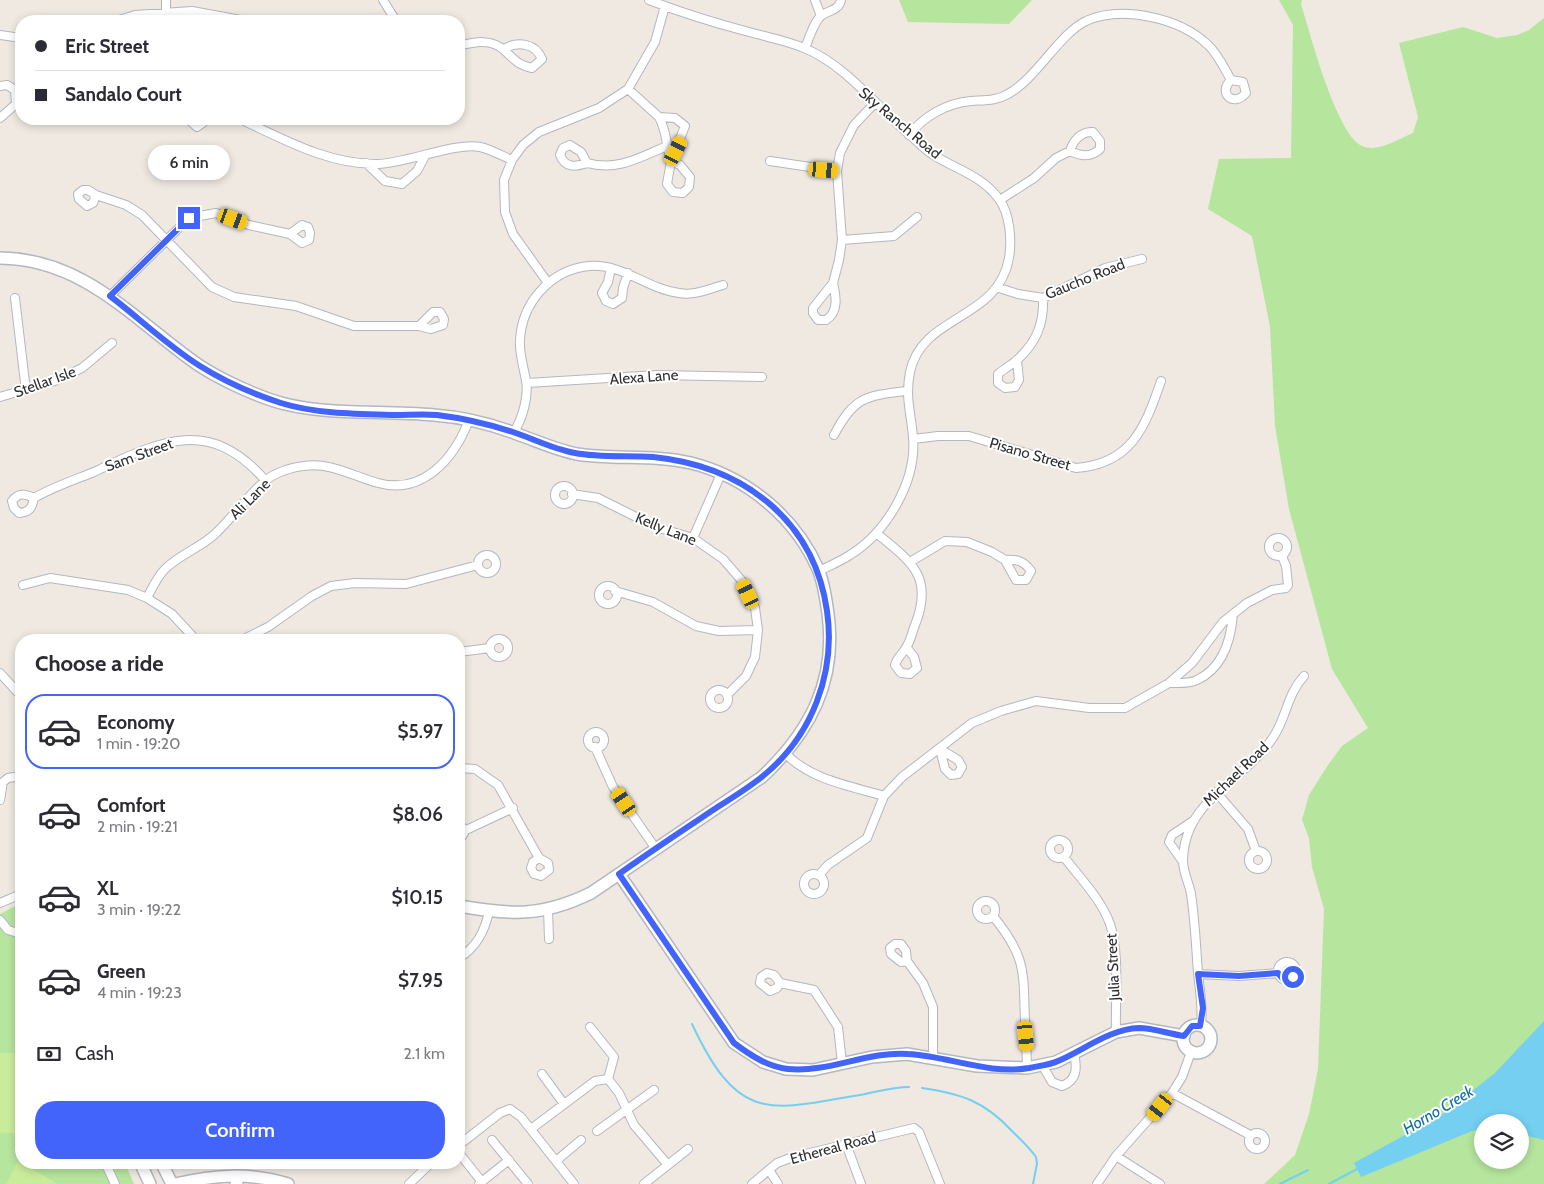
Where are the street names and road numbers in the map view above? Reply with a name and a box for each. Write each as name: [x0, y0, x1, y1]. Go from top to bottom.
street label: Sky Ranch Road: [855, 83, 945, 163]
street label: Gaucho Road: [1043, 255, 1127, 303]
street label: Stellar Isle: [12, 362, 79, 402]
street label: Alexa Lane: [609, 366, 679, 388]
street label: Sam Street: [103, 434, 175, 476]
street label: Pisano Street: [987, 434, 1073, 474]
street label: Ali Lane: [226, 475, 274, 523]
street label: Kelly Lane: [633, 509, 700, 550]
street label: Michael Road: [1199, 738, 1273, 810]
street label: Julia Street: [1102, 933, 1124, 1002]
street label: Ethereal Road: [788, 1128, 878, 1168]

